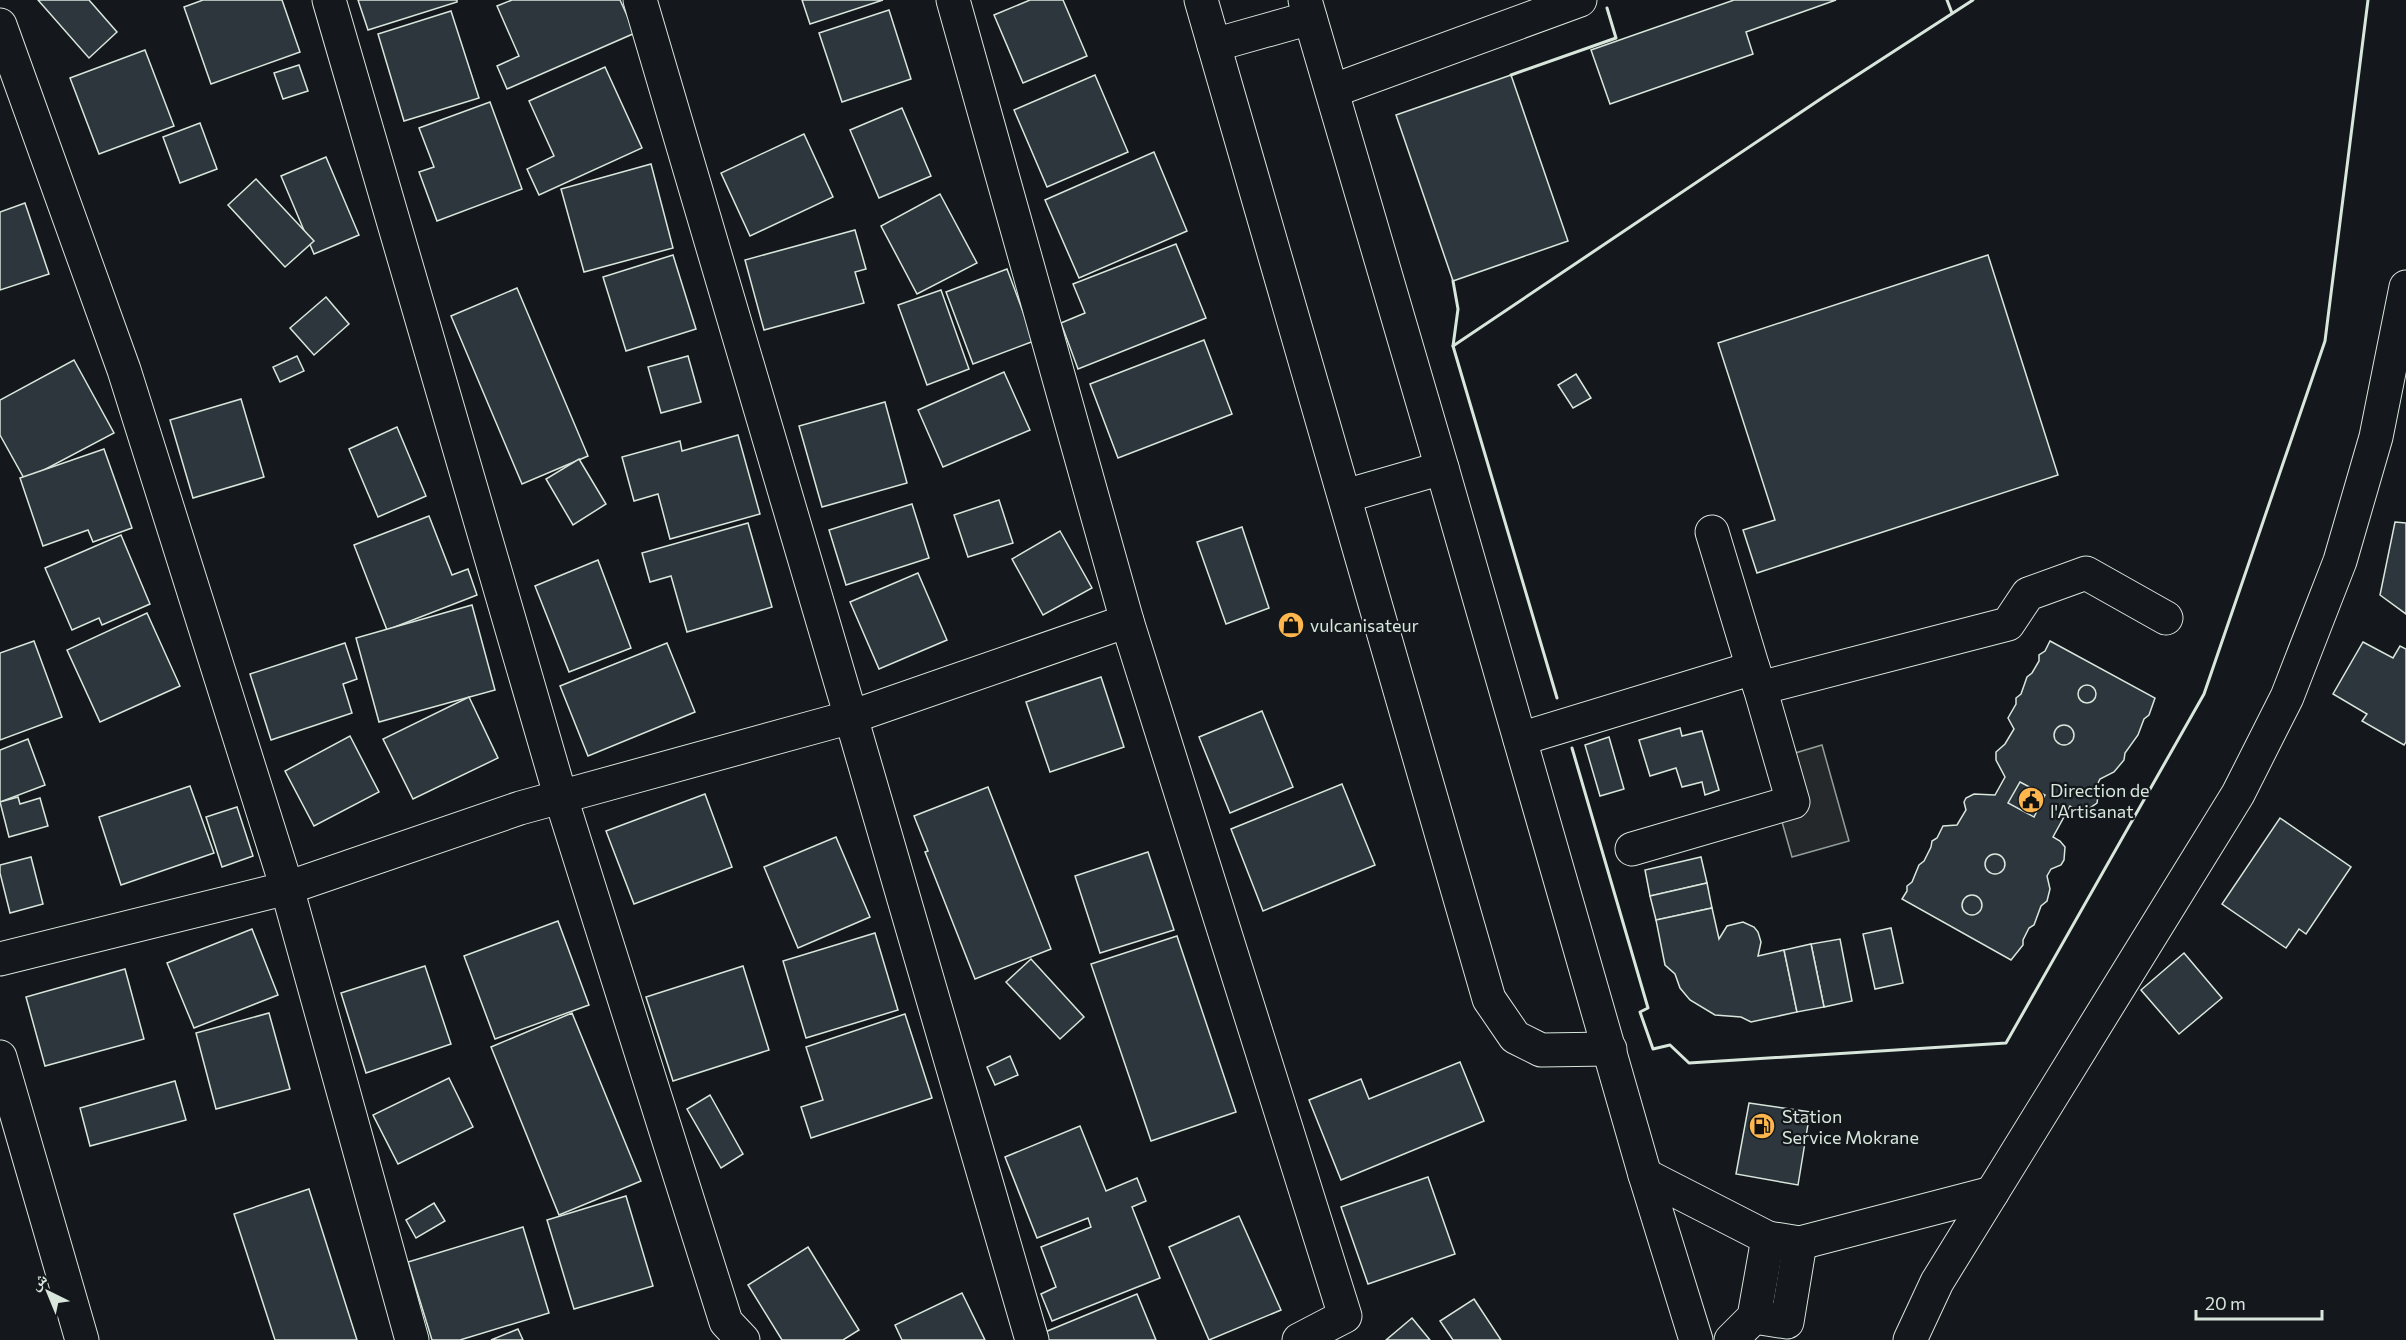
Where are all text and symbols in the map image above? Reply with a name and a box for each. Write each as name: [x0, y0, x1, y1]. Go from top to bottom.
shop icon: vulcanisateur: [1276, 610, 1306, 640]
place label: vulcanisateur: [1310, 614, 1419, 636]
place label: Direction de l'Artisanat: [2050, 779, 2150, 822]
public building icon: Direction de l'Artisanat: [2016, 785, 2046, 815]
place label: Station Service Mokrane: [1782, 1105, 1919, 1148]
fuel station icon: Station Service Mokrane: [1747, 1111, 1777, 1141]
north arrow: [18, 1262, 78, 1322]
text: ش: [25, 1268, 51, 1294]
scale bar: [2196, 1283, 2322, 1321]
text: 20 m: [2205, 1292, 2246, 1314]

